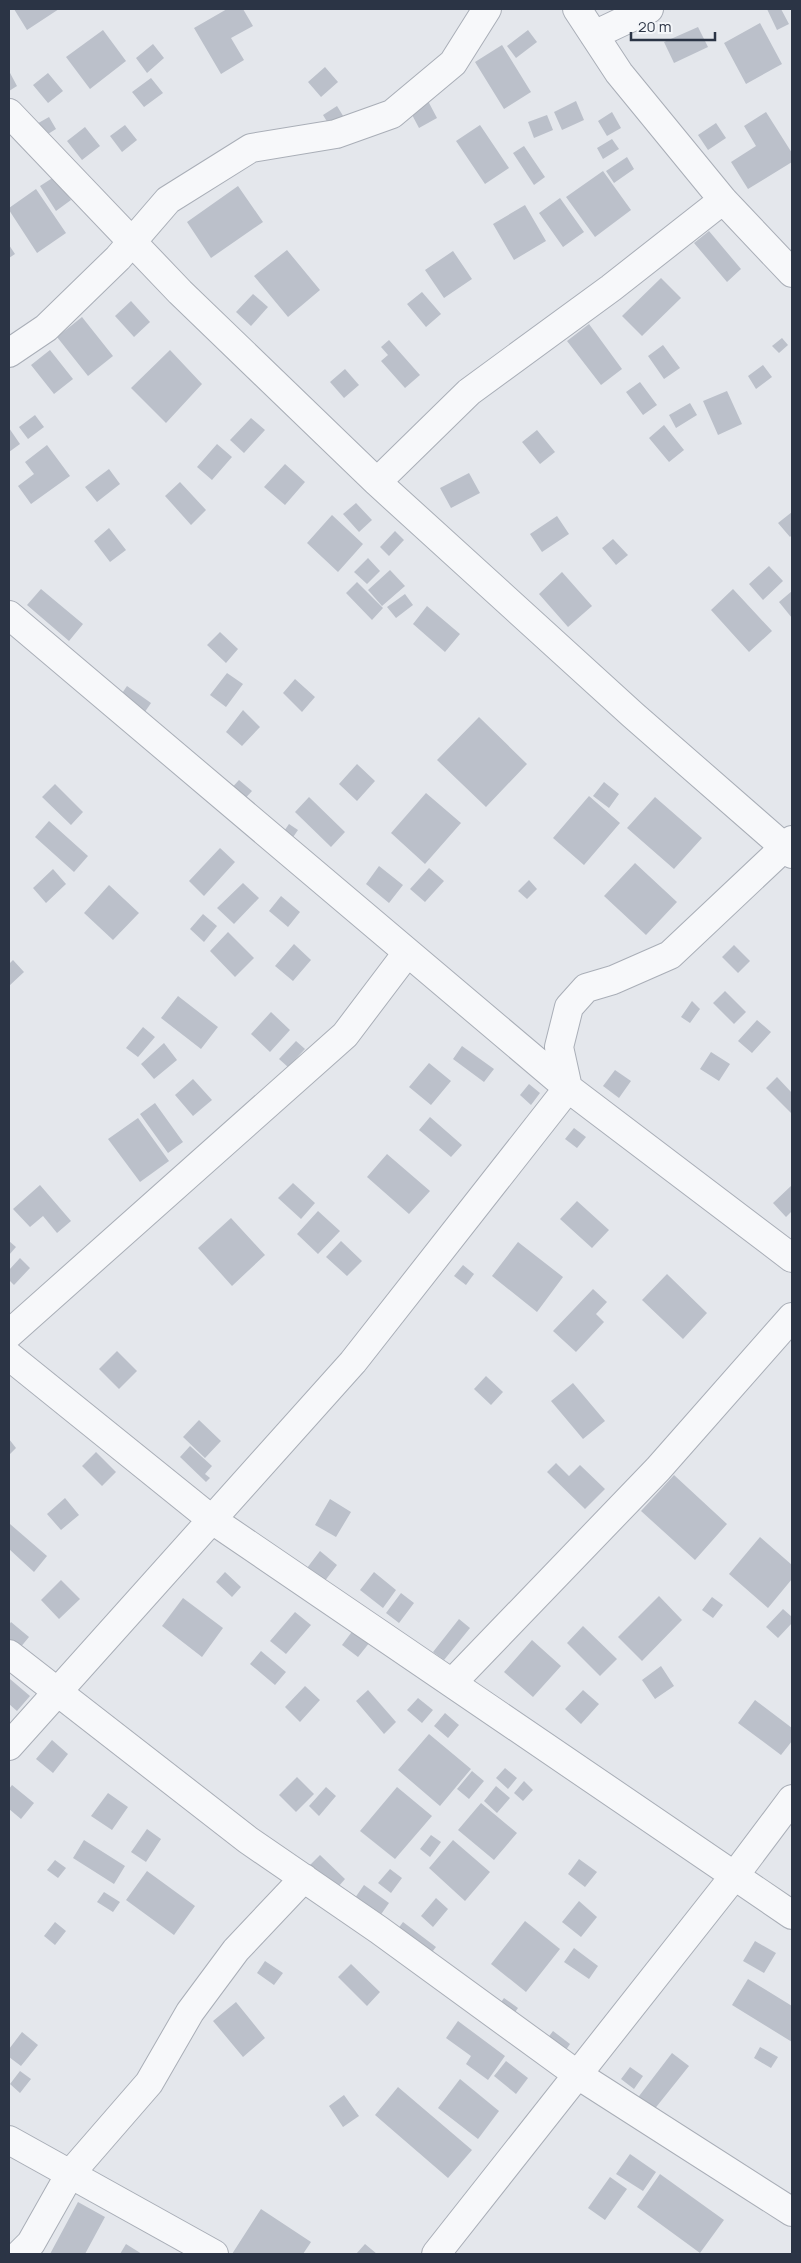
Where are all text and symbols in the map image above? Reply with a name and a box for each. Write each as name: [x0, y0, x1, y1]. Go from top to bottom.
scale bar: [631, 10, 715, 42]
text: 20 m: [638, 16, 671, 37]

